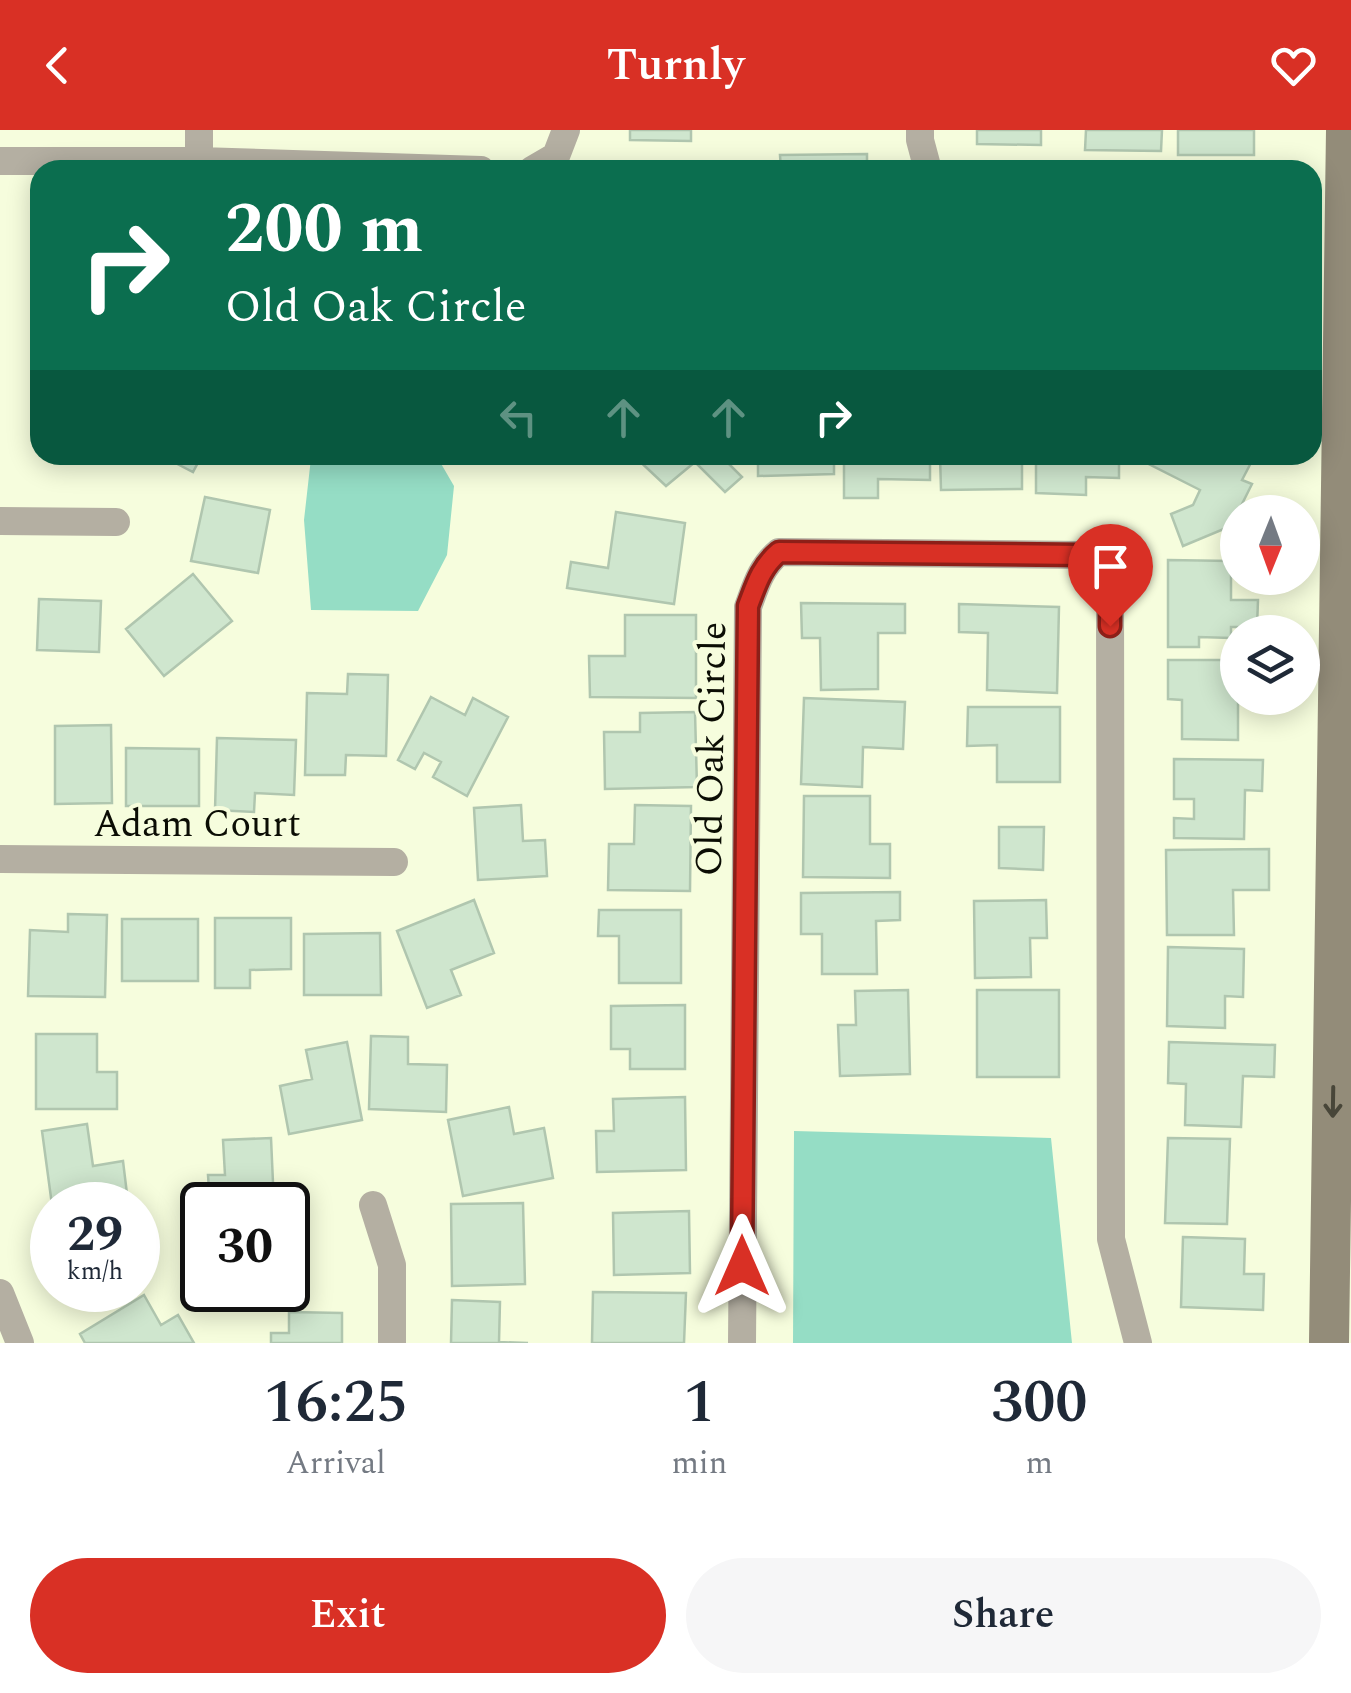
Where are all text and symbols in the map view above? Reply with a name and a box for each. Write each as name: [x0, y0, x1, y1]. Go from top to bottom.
text: Turnly: [606, 31, 745, 100]
icon: back: [30, 38, 85, 93]
icon: heart: [1266, 38, 1321, 93]
text: 200 m: [225, 177, 423, 283]
icon: right: [60, 200, 190, 330]
text: Old Oak Circle: [225, 273, 527, 342]
icon: left: [491, 390, 546, 445]
icon: ahead: [596, 390, 651, 445]
icon: ahead: [701, 390, 756, 445]
icon: right: [806, 390, 861, 445]
north arrow: [1220, 495, 1320, 595]
map controls: [1220, 495, 1320, 715]
pin: [1068, 524, 1153, 627]
icon: arrive: [1083, 539, 1138, 594]
button: layers: [1220, 615, 1320, 715]
street label: Old Oak Circle: [681, 621, 743, 877]
street label: Adam Court: [93, 796, 301, 854]
one-way arrow: [1324, 1086, 1342, 1118]
speed limit sign: 30: [180, 1182, 310, 1312]
text: 29: [67, 1197, 123, 1273]
position arrow: [690, 1214, 794, 1318]
text: km/h: [67, 1253, 123, 1291]
text: 16:25: [264, 1357, 408, 1449]
text: 1: [683, 1357, 716, 1449]
text: 300: [991, 1357, 1087, 1449]
text: Arrival: [286, 1439, 386, 1488]
text: min: [671, 1439, 727, 1488]
text: m: [1025, 1439, 1053, 1488]
button: Exit: [30, 1558, 666, 1673]
button: Share: [686, 1558, 1321, 1673]

